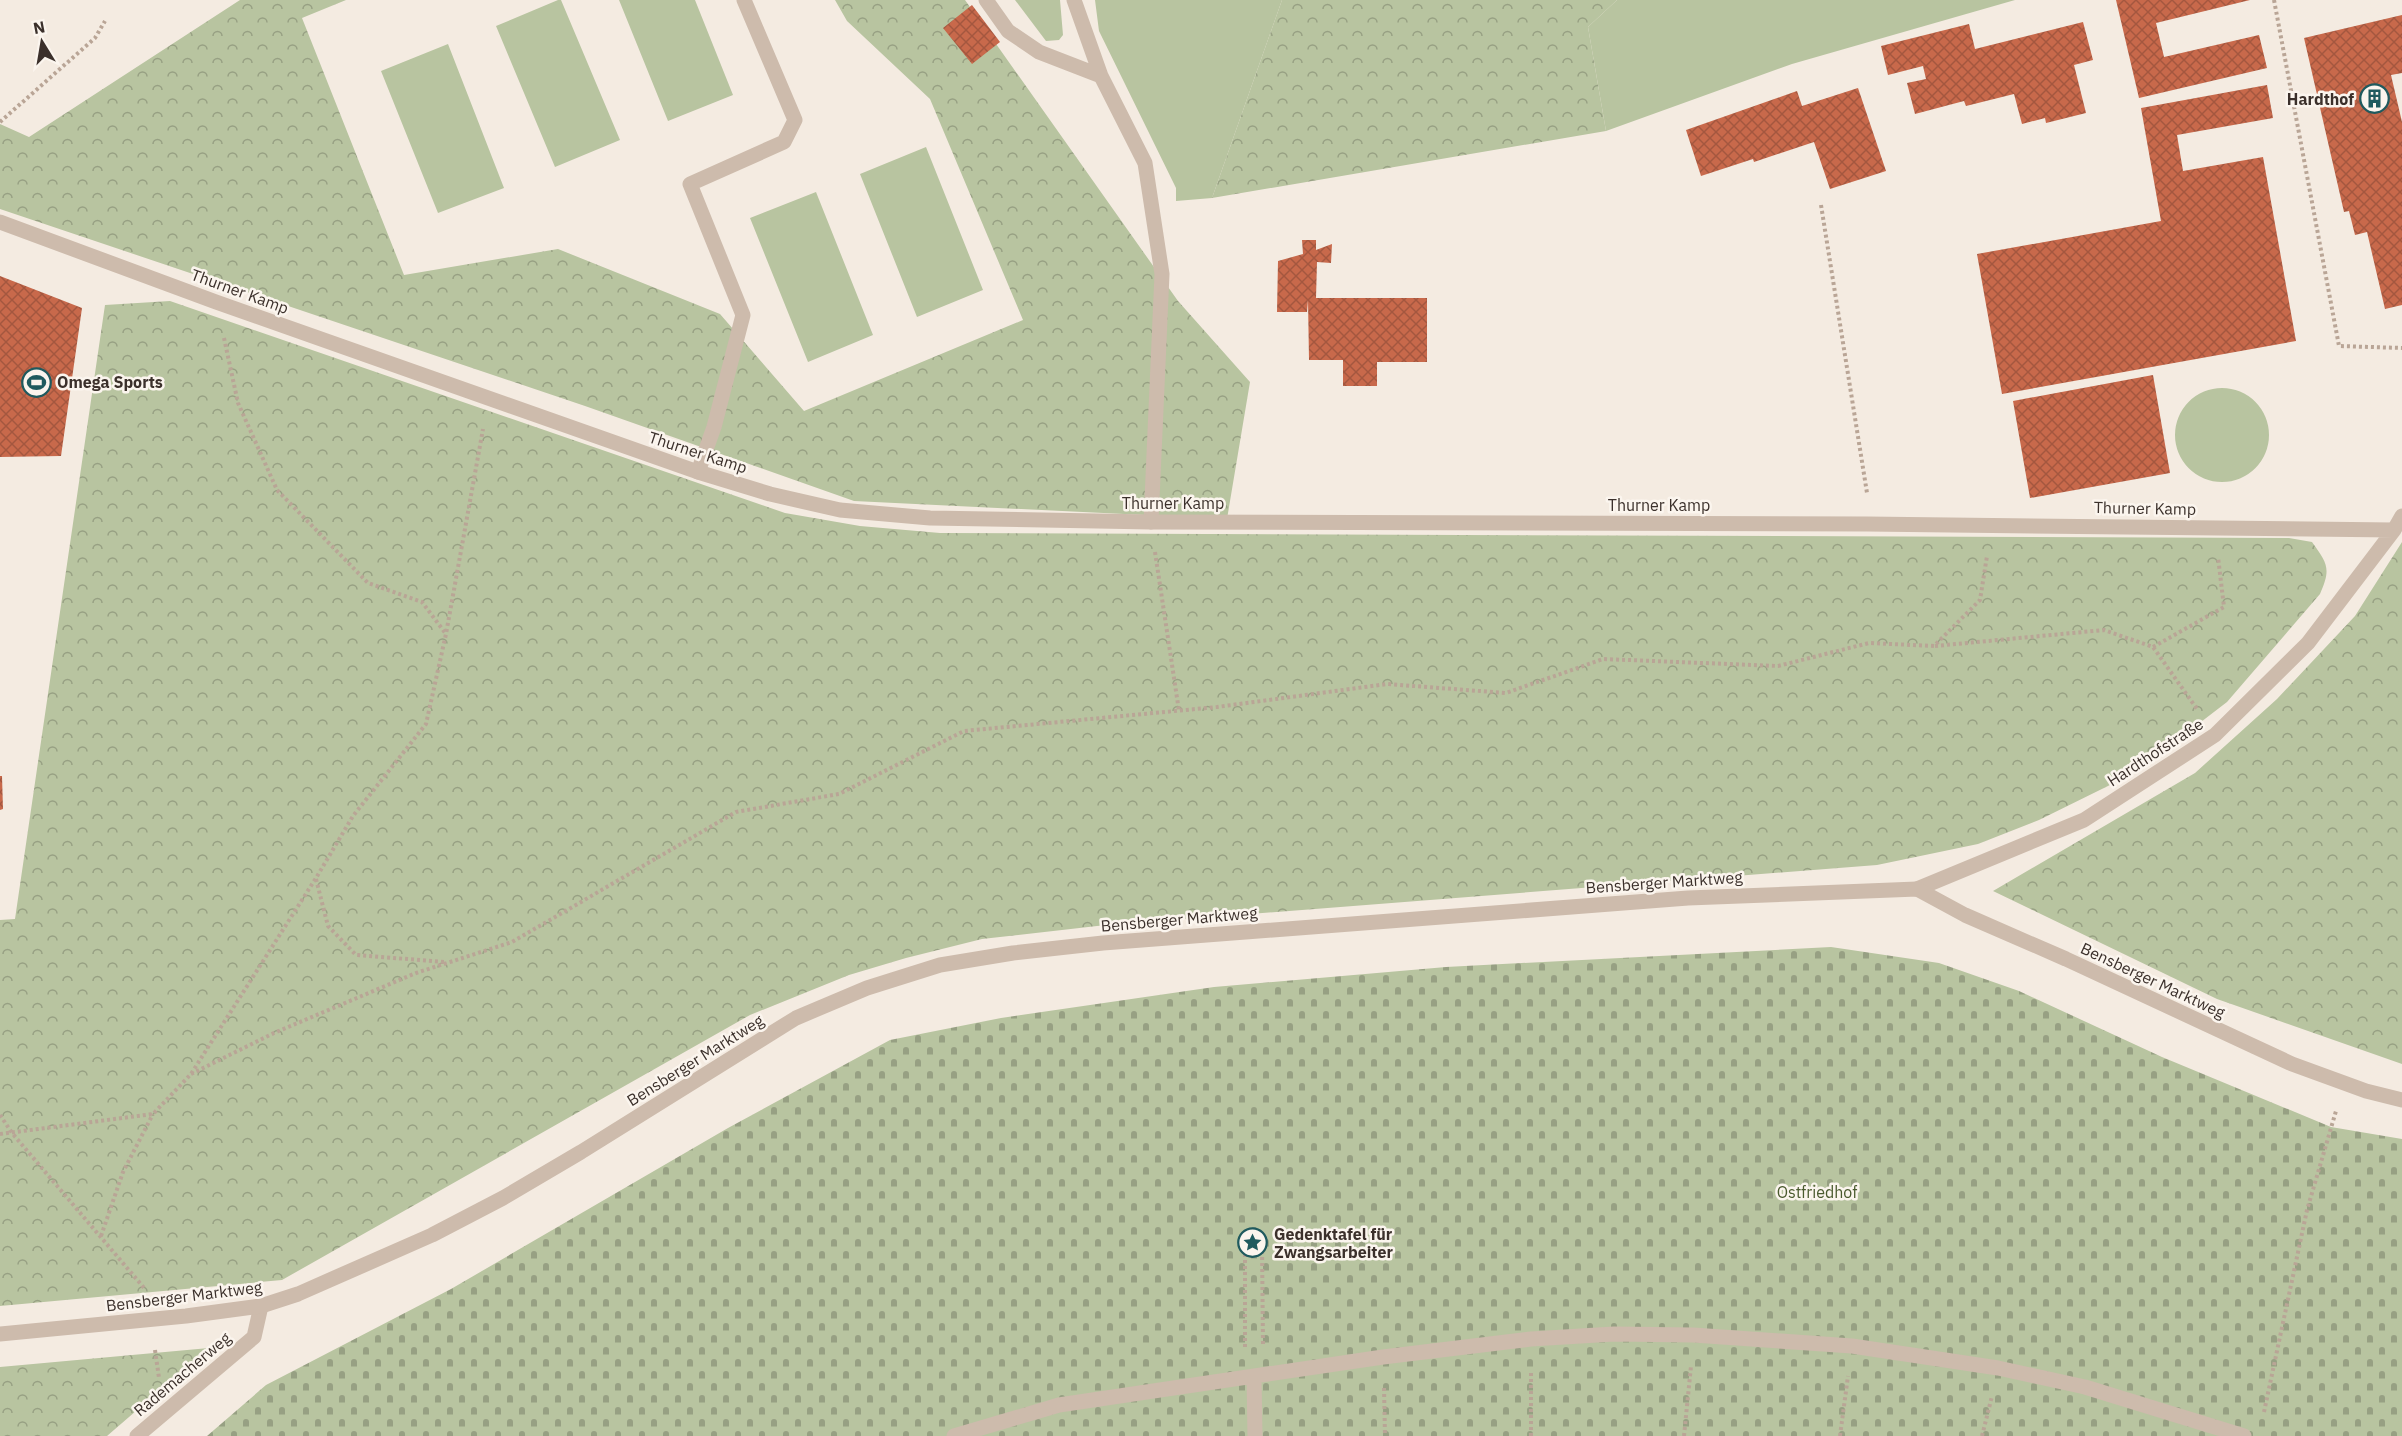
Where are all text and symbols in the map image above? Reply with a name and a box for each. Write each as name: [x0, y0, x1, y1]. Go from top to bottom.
north arrow: [12, 12, 72, 72]
text: N: [32, 16, 47, 38]
building icon: Hardthof: [2359, 83, 2391, 115]
place label: Hardthof: [2287, 89, 2354, 109]
street label: Thurner Kamp: [188, 264, 292, 318]
sports icon: Omega Sports: [20, 366, 52, 398]
place label: Omega Sports: [57, 372, 163, 392]
street label: Thurner Kamp: [646, 427, 750, 477]
street label: Thurner Kamp: [1122, 493, 1224, 513]
street label: Thurner Kamp: [1608, 495, 1710, 515]
street label: Thurner Kamp: [2094, 497, 2196, 519]
street label: Hardthofstraße: [2103, 713, 2207, 790]
street label: Bensberger Marktweg: [1585, 867, 1744, 897]
street label: Bensberger Marktweg: [1100, 902, 1259, 936]
street label: Bensberger Marktweg: [2078, 938, 2229, 1023]
street label: Bensberger Marktweg: [623, 1010, 767, 1110]
park label: Ostfriedhof: [1777, 1182, 1857, 1202]
place label: Gedenktafel für Zwangsarbeiter: [1274, 1224, 1393, 1262]
place icon: Gedenktafel für Zwangsarbeiter: [1237, 1227, 1269, 1259]
street label: Bensberger Marktweg: [105, 1276, 264, 1316]
street label: Rademacherweg: [129, 1327, 235, 1420]

